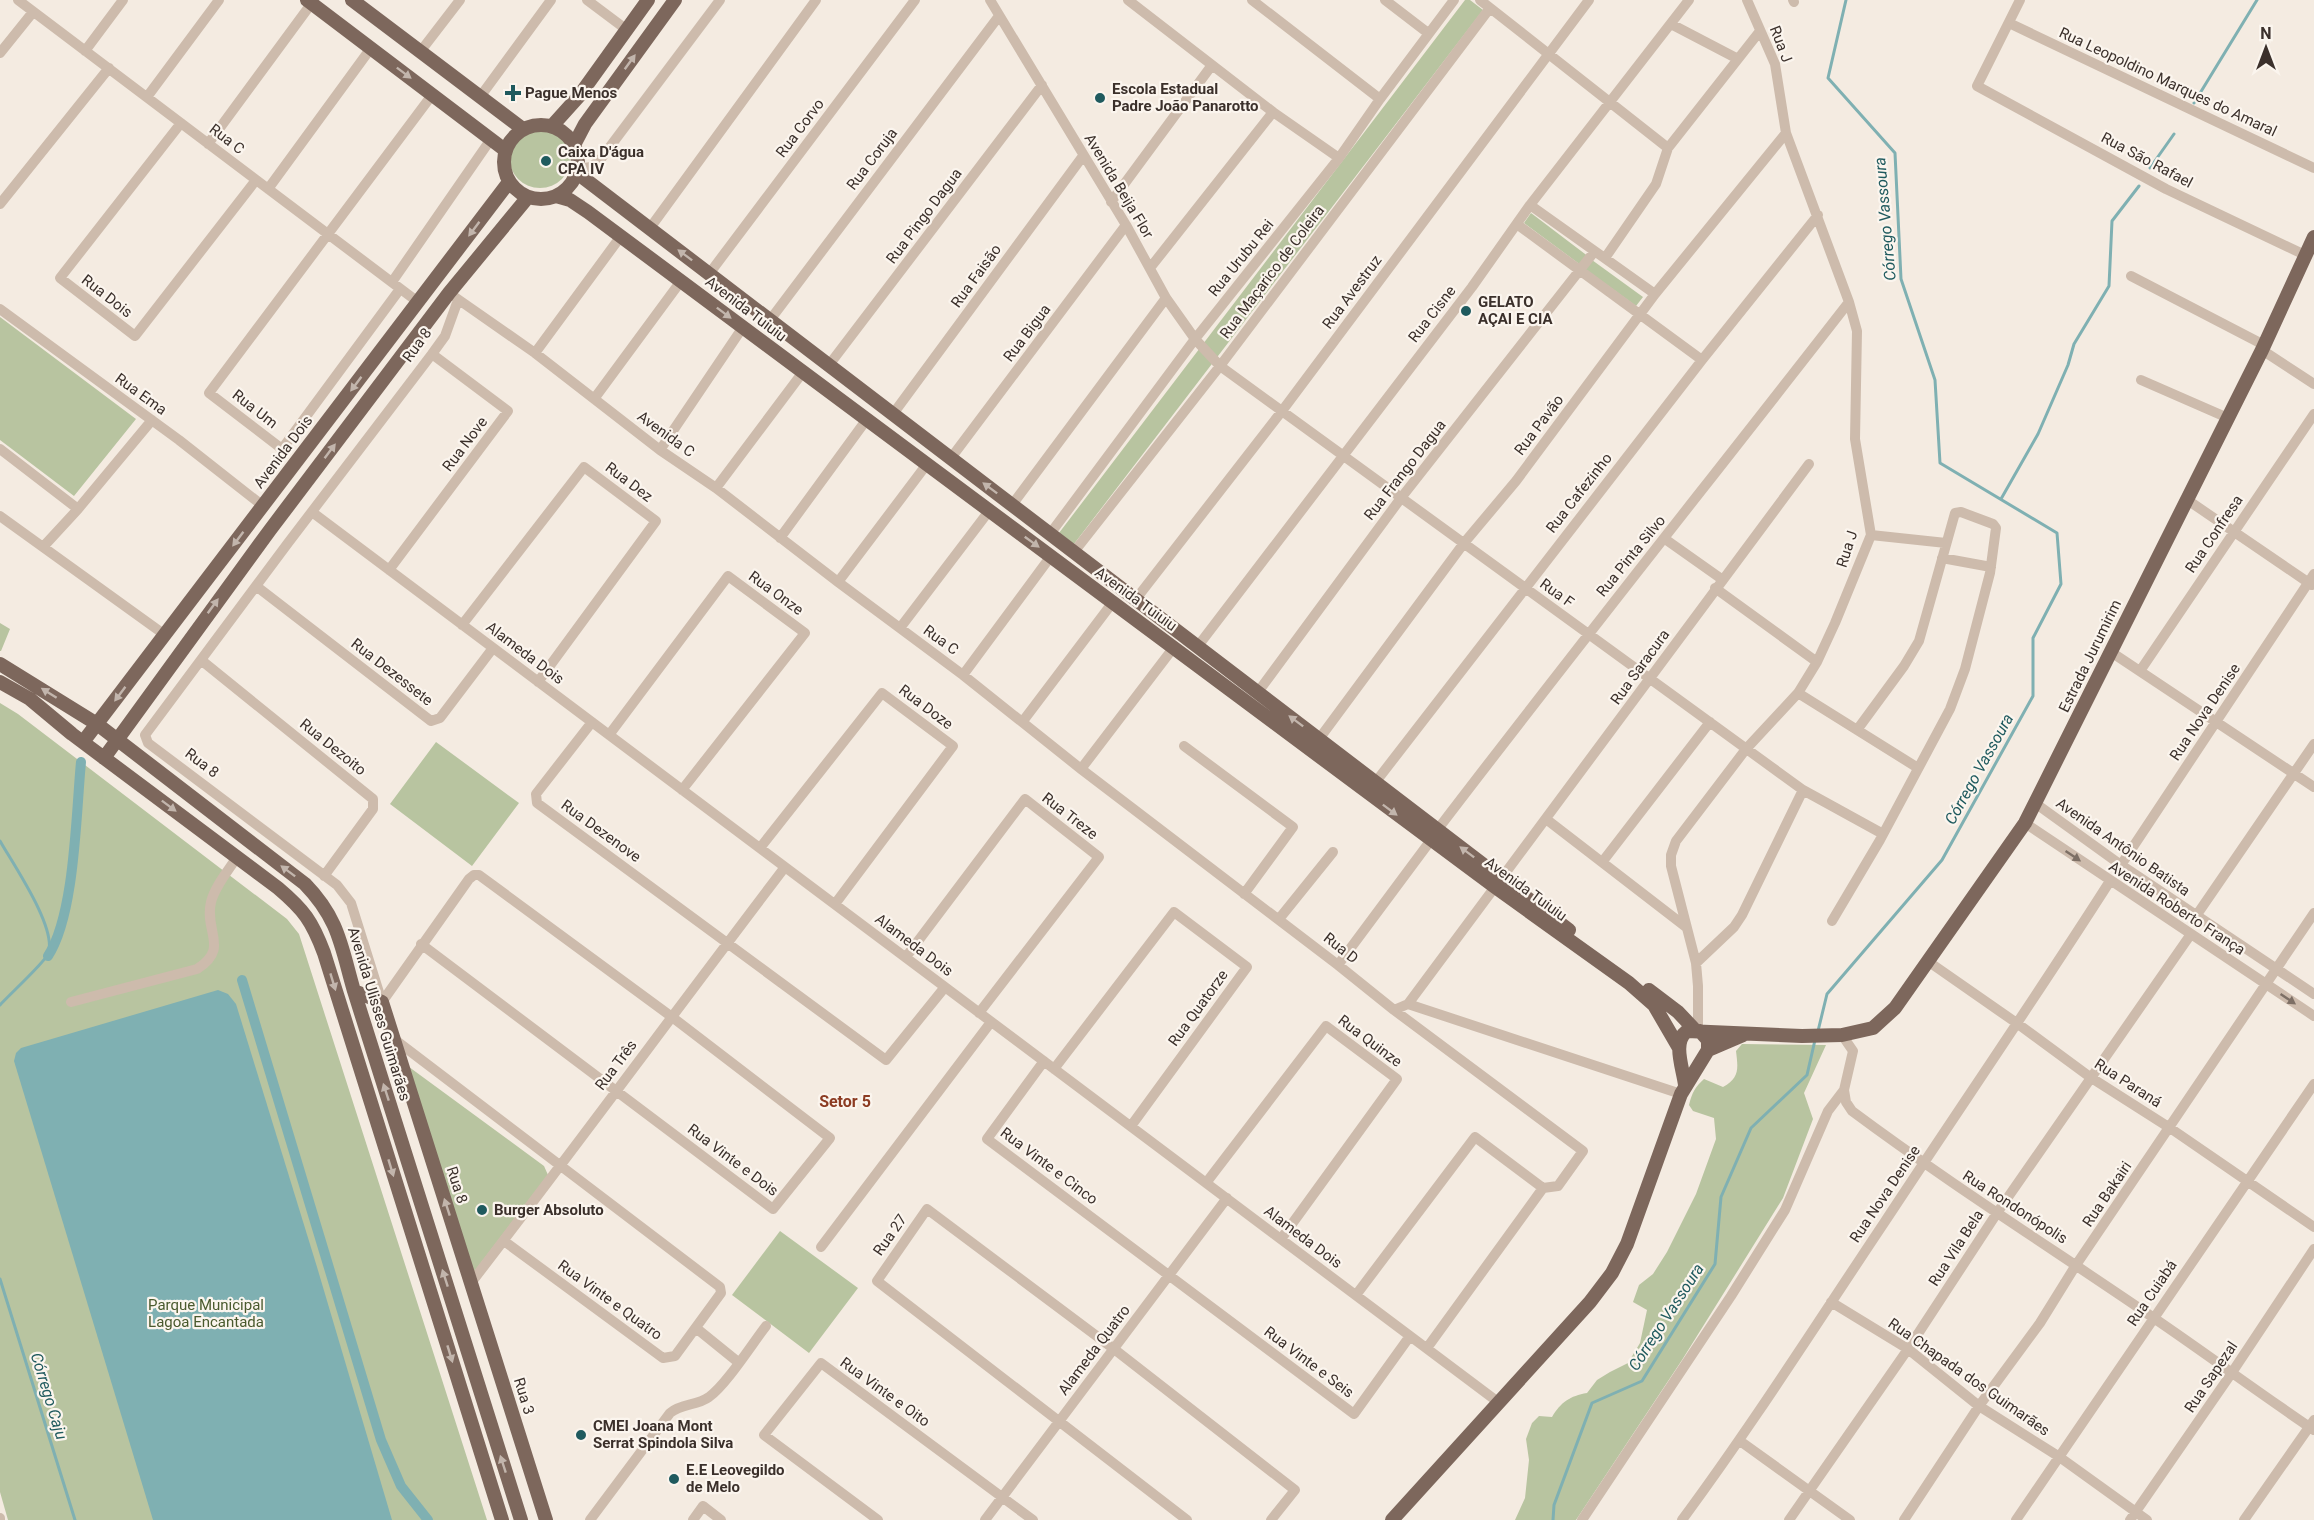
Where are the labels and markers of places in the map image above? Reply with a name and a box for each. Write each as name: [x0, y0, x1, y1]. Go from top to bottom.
place label: Escola Estadual Padre João Panarotto: [1112, 80, 1259, 115]
place label: Pague Menos: [525, 84, 618, 102]
marker: Pague Menos: [506, 86, 520, 100]
marker: Escola Estadual Padre João Panarotto: [1093, 91, 1107, 105]
place label: Caixa D'água CPA IV: [558, 143, 644, 178]
marker: Caixa D'água CPA IV: [539, 154, 553, 168]
place label: GELATO AÇAI E CIA: [1478, 293, 1553, 328]
marker: GELATO AÇAI E CIA: [1459, 304, 1473, 318]
place label: Burger Absoluto: [494, 1201, 604, 1219]
marker: Burger Absoluto: [475, 1203, 489, 1217]
place label: CMEI Joana Mont Serrat Spindola Silva: [593, 1417, 733, 1452]
marker: CMEI Joana Mont Serrat Spindola Silva: [574, 1428, 588, 1442]
place label: E.E Leovegildo de Melo: [686, 1461, 785, 1496]
marker: E.E Leovegildo de Melo: [667, 1472, 681, 1486]

